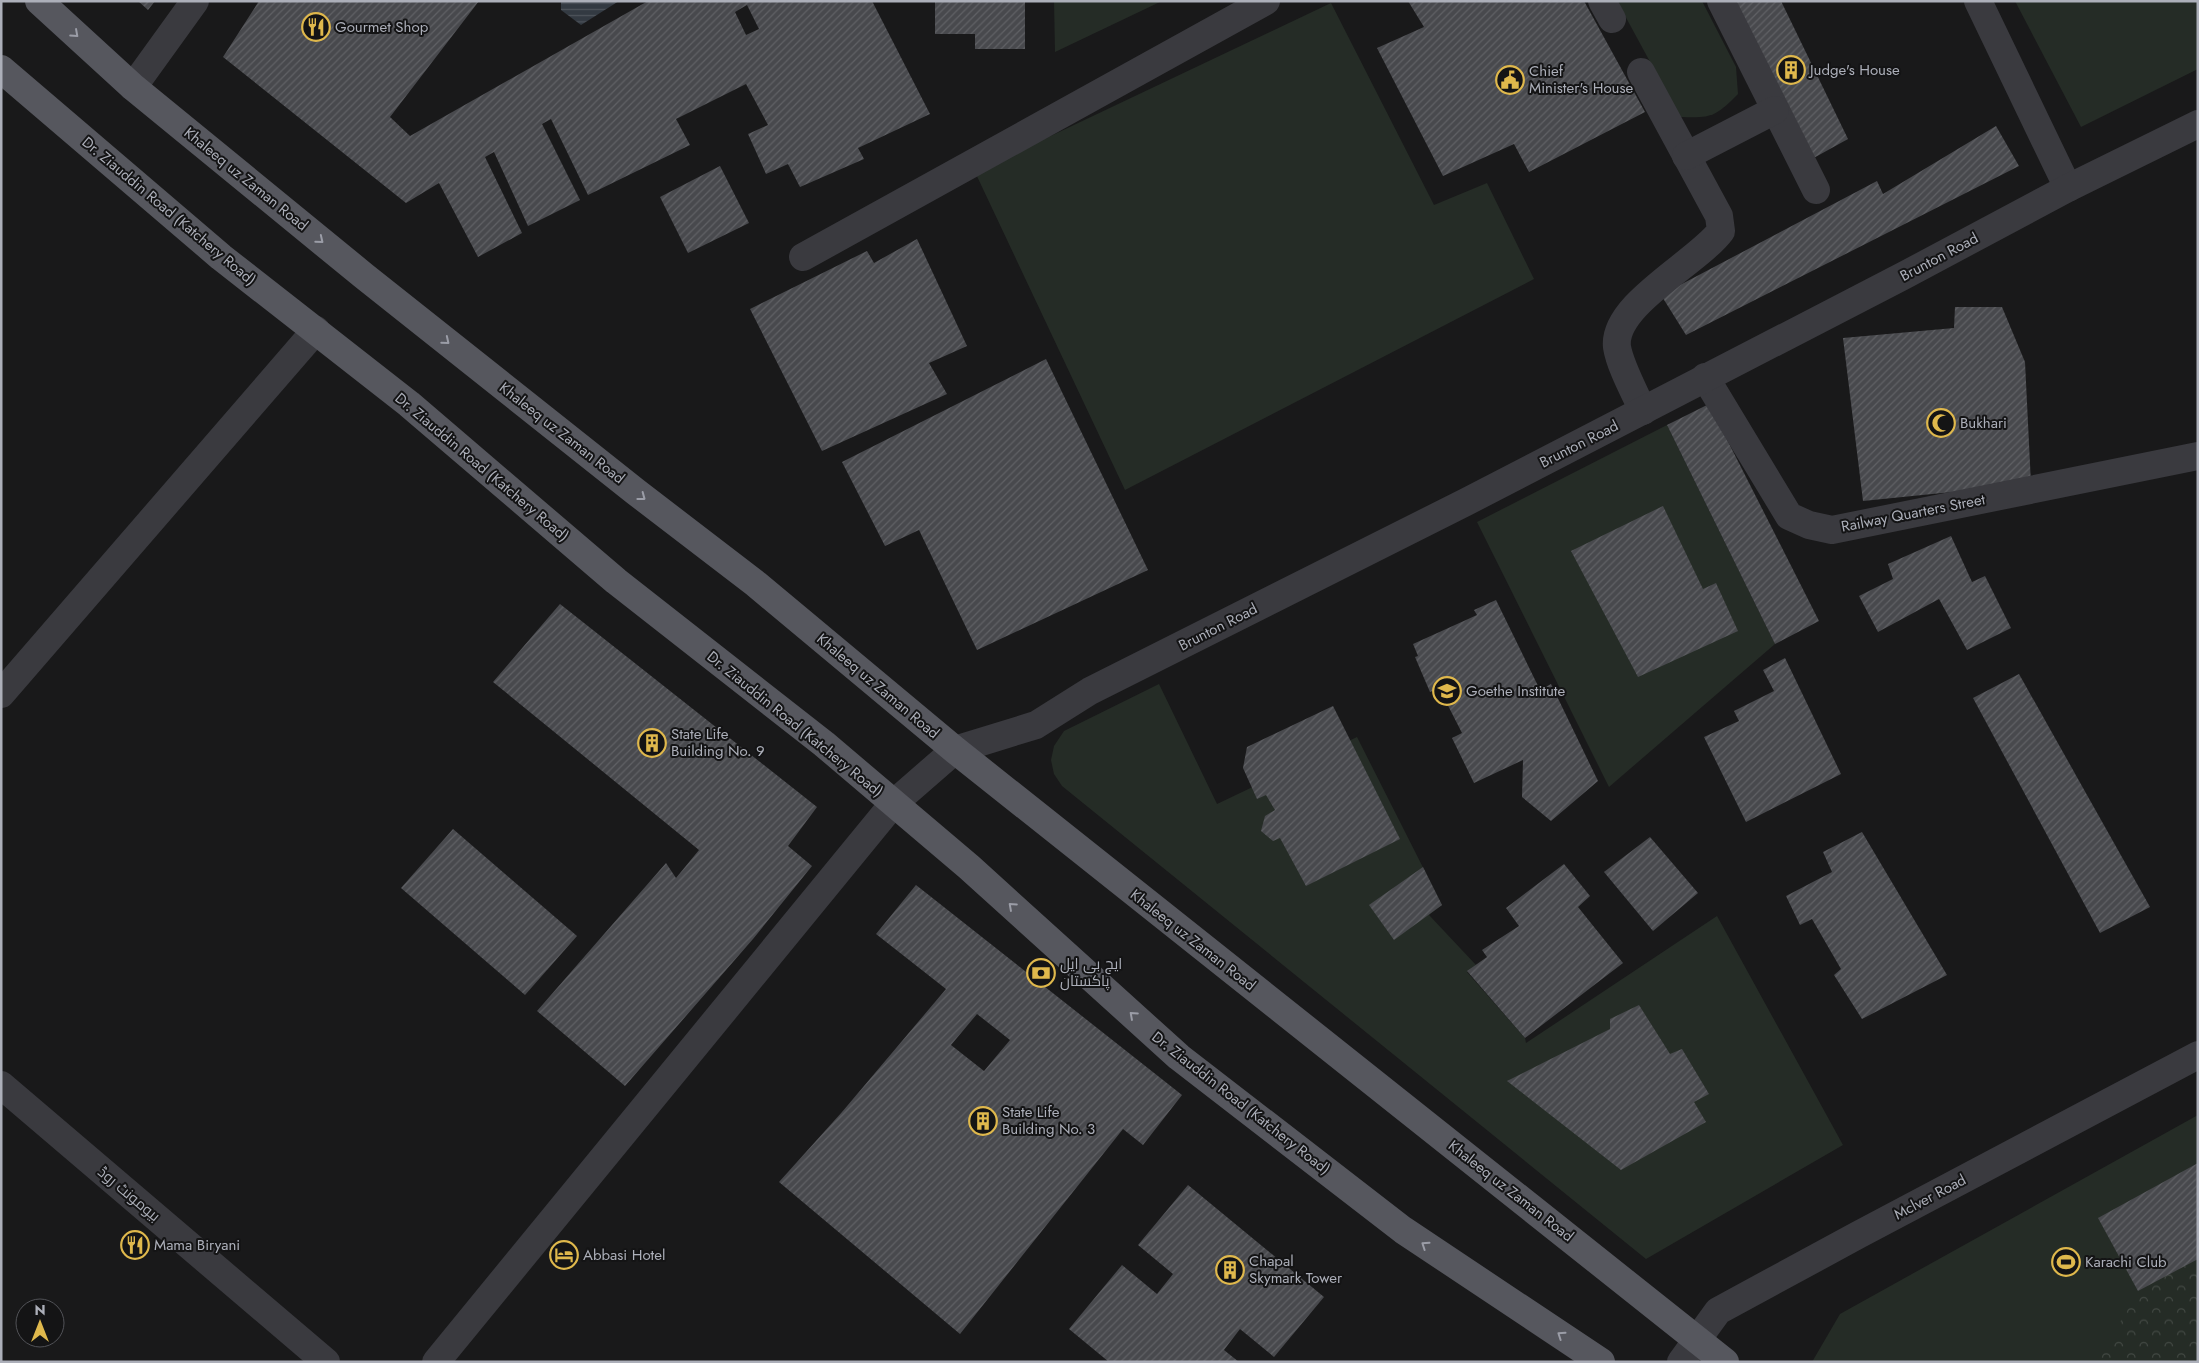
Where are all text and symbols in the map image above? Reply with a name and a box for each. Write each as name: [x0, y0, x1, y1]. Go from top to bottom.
restaurant icon: Gourmet Shop: [301, 12, 331, 42]
place label: Gourmet Shop: [335, 16, 429, 38]
one-way arrow: [69, 28, 78, 37]
building icon: Judge's House: [1776, 55, 1806, 85]
place label: Judge's House: [1808, 59, 1900, 81]
place label: Chief Minister's House: [1529, 60, 1633, 99]
public building icon: Chief Minister's House: [1495, 65, 1525, 95]
street label: Khaleeq uz Zaman Road: [179, 122, 313, 236]
street label: Dr. Ziauddin Road (Katchery Road): [77, 131, 261, 291]
street label: Brunton Road: [1896, 227, 1982, 287]
one-way arrow: [314, 234, 323, 242]
one-way arrow: [441, 336, 450, 345]
street label: Khaleeq uz Zaman Road: [495, 377, 629, 489]
street label: Dr. Ziauddin Road (Katchery Road): [390, 387, 574, 547]
mosque icon: Bukhari: [1926, 408, 1956, 438]
place label: Bukhari: [1960, 412, 2007, 434]
street label: Brunton Road: [1536, 415, 1622, 473]
street label: Railway Quarters Street: [1839, 488, 1987, 538]
one-way arrow: [636, 491, 646, 500]
street label: Brunton Road: [1175, 598, 1261, 656]
street label: Khaleeq uz Zaman Road: [812, 628, 944, 744]
street label: Dr. Ziauddin Road (Katchery Road): [702, 646, 888, 802]
school or university icon: Goethe Institute: [1432, 676, 1462, 706]
place label: Goethe Institute: [1466, 680, 1565, 702]
place label: State Life Building No. 9: [671, 723, 765, 762]
building icon: State Life Building No. 9: [637, 728, 667, 758]
street label: Khaleeq uz Zaman Road: [1126, 884, 1260, 996]
one-way arrow: [1008, 903, 1017, 912]
place label: ایچ بی ایل پاکستان: [1060, 953, 1122, 992]
bank icon: ایچ بی ایل پاکستان: [1026, 958, 1056, 988]
one-way arrow: [1129, 1012, 1138, 1021]
street label: Dr. Ziauddin Road (Katchery Road): [1147, 1026, 1335, 1180]
place label: State Life Building No. 3: [1002, 1101, 1095, 1140]
building icon: State Life Building No. 3: [968, 1106, 998, 1136]
street label: Khaleeq uz Zaman Road: [1444, 1135, 1578, 1247]
street label: بیومونٹ روڈ: [93, 1161, 165, 1227]
street label: Mclver Road: [1890, 1169, 1970, 1225]
restaurant icon: Mama Biryani: [120, 1230, 150, 1260]
place label: Mama Biryani: [154, 1234, 240, 1256]
hotel icon: Abbasi Hotel: [549, 1240, 579, 1270]
one-way arrow: [1422, 1242, 1431, 1251]
place label: Abbasi Hotel: [583, 1244, 665, 1266]
sports icon: Karachi Club: [2051, 1247, 2081, 1277]
place label: Chapal Skymark Tower: [1249, 1250, 1343, 1289]
place label: Karachi Club: [2085, 1251, 2167, 1273]
building icon: Chapal Skymark Tower: [1215, 1255, 1245, 1285]
north arrow: [15, 1298, 65, 1348]
text: N: [34, 1300, 46, 1320]
one-way arrow: [1557, 1332, 1566, 1341]

